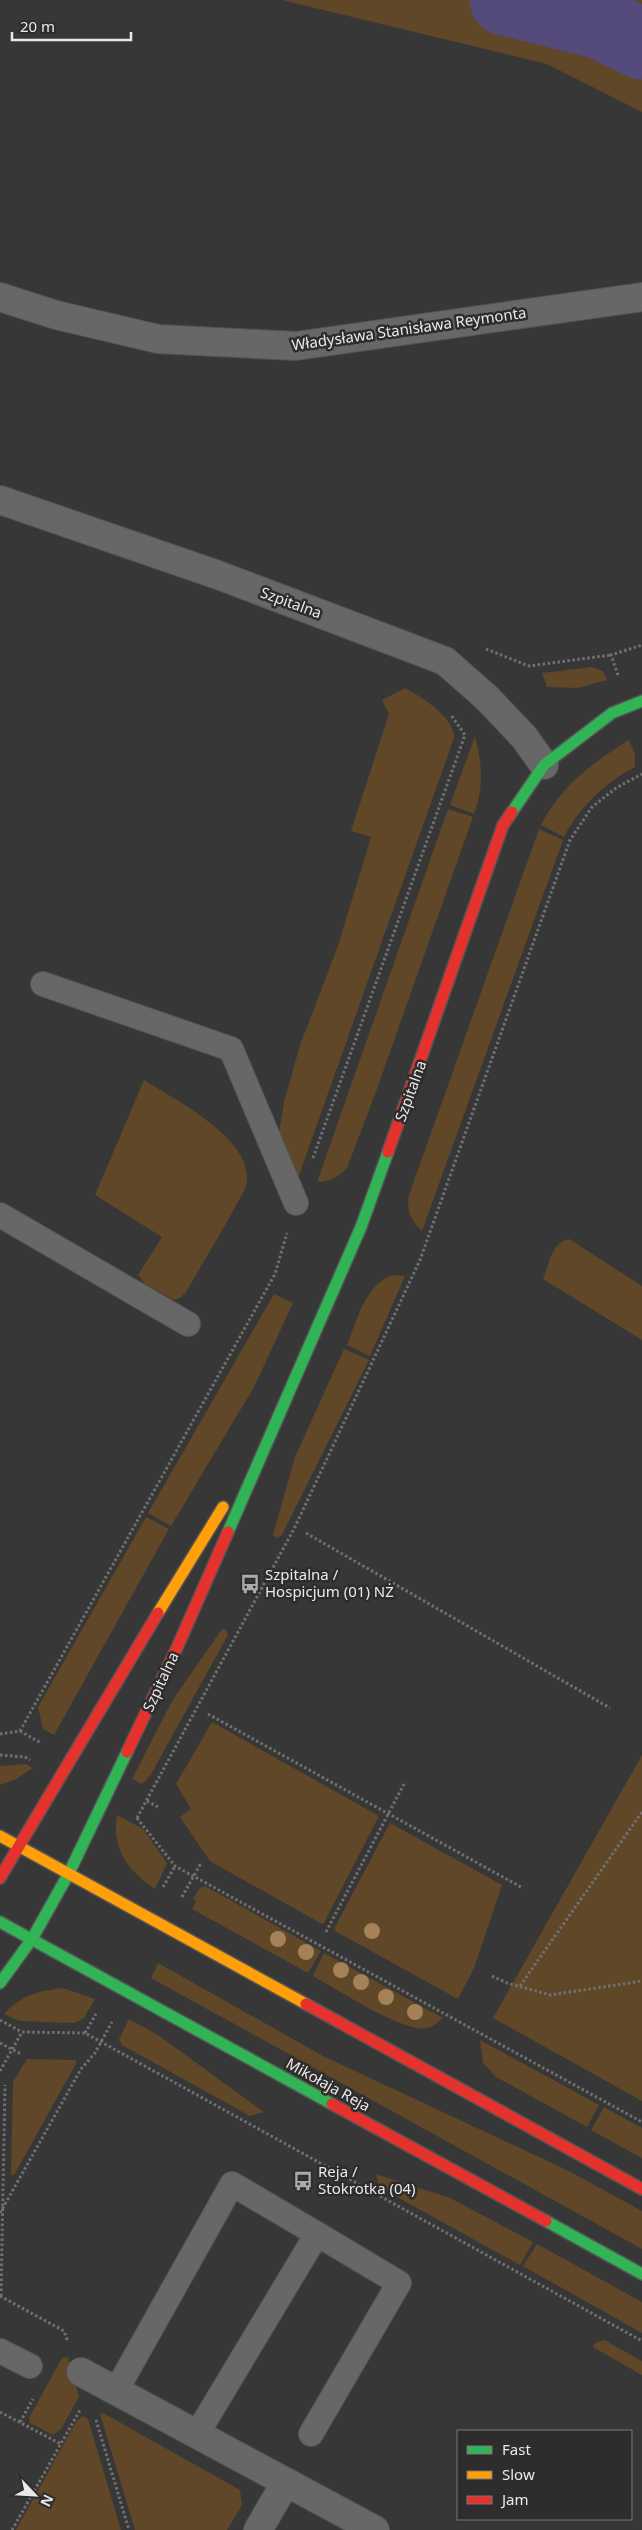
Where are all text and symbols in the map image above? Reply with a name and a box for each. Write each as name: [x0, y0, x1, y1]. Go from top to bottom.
scale bar: [12, 10, 131, 42]
text: 20 m: [20, 16, 55, 36]
street label: Władysława Stanisława Reymonta: [290, 302, 528, 354]
street label: Szpitalna: [258, 582, 325, 622]
street label: Szpitalna: [390, 1057, 430, 1124]
place label: Szpitalna / Hospicjum (01) NŻ: [265, 1564, 394, 1601]
bus stop icon: Szpitalna / Hospicjum (01) NŻ: [239, 1573, 261, 1595]
street label: Szpitalna: [138, 1648, 183, 1715]
street label: Mikołaja Reja: [283, 2053, 374, 2115]
place label: Reja / Stokrotka (04): [318, 2161, 416, 2198]
bus stop icon: Reja / Stokrotka (04): [292, 2170, 314, 2192]
legend: [457, 2430, 632, 2520]
text: Fast: [502, 2439, 531, 2459]
text: Slow: [502, 2464, 535, 2484]
north arrow: [10, 2470, 60, 2520]
text: Jam: [500, 2489, 529, 2509]
text: N: [36, 2492, 58, 2510]

